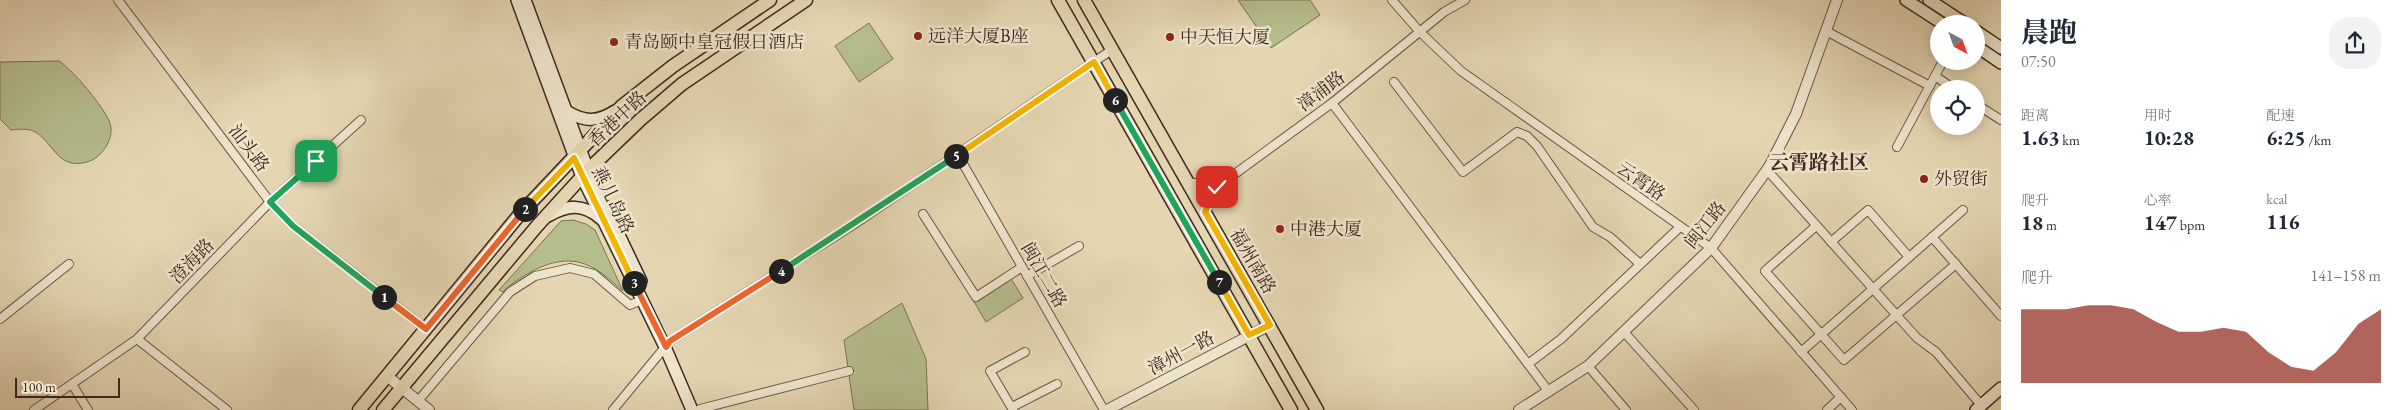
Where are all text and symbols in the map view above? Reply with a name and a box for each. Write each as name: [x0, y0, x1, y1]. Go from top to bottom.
text: 晨跑: [2021, 14, 2077, 50]
north arrow: [1930, 15, 1985, 70]
map controls: [1930, 15, 1985, 135]
button: share: [2329, 17, 2381, 69]
place label: 远洋大厦B座: [928, 24, 1029, 47]
place label: 中天恒大厦: [1180, 25, 1270, 48]
place label: 青岛颐中皇冠假日酒店: [624, 30, 804, 53]
marker: 远洋大厦B座: [912, 30, 924, 42]
marker: 中天恒大厦: [1164, 31, 1176, 43]
marker: 青岛颐中皇冠假日酒店: [608, 36, 620, 48]
text: 07:50: [2021, 51, 2056, 72]
street label: 漳浦路: [1292, 65, 1349, 116]
button: locate: [1930, 80, 1985, 135]
street label: 香港中路: [582, 86, 651, 152]
pin: 6: [1102, 88, 1128, 112]
text: 6: [1112, 91, 1119, 109]
text: 距离: [2021, 106, 2049, 124]
text: 用时: [2144, 106, 2172, 124]
text: 配速: [2266, 106, 2294, 124]
street label: 汕头路: [224, 119, 275, 176]
text: 1.63: [2021, 124, 2060, 151]
text: 10:28: [2144, 124, 2194, 151]
text: 6:25: [2266, 124, 2306, 151]
text: km: [2060, 131, 2080, 149]
text: /km: [2306, 131, 2331, 149]
pin: [295, 140, 337, 182]
pin: 5: [944, 144, 968, 168]
icon: arrive: [302, 147, 330, 175]
text: 5: [953, 147, 960, 165]
district label: 云霄路社区: [1769, 149, 1869, 175]
street label: 云霄路: [1613, 156, 1670, 205]
street label: 燕儿岛路: [587, 162, 640, 237]
pin: [1196, 166, 1238, 208]
place label: 外贸街: [1934, 167, 1988, 190]
icon: check: [1203, 173, 1231, 201]
marker: 外贸街: [1918, 173, 1930, 185]
text: kcal: [2266, 190, 2287, 208]
text: 爬升: [2021, 191, 2049, 209]
text: 心率: [2144, 191, 2172, 209]
pin: 2: [512, 196, 538, 222]
street label: 闽江路: [1679, 196, 1731, 253]
text: 2: [522, 200, 529, 218]
text: 116: [2266, 208, 2300, 235]
text: 18: [2021, 209, 2043, 236]
text: 147: [2144, 209, 2177, 236]
text: m: [2043, 216, 2057, 234]
text: bpm: [2177, 216, 2205, 234]
place label: 中港大厦: [1290, 217, 1362, 240]
marker: 中港大厦: [1274, 223, 1286, 235]
street label: 福州南路: [1225, 224, 1281, 298]
street label: 澄海路: [165, 233, 219, 288]
street label: 闽江二路: [1016, 238, 1072, 312]
pin: 4: [768, 258, 794, 284]
text: 4: [778, 262, 785, 280]
text: 141–158 m: [2310, 265, 2381, 286]
text: 爬升: [2021, 267, 2053, 288]
pin: 3: [622, 270, 646, 296]
pin: 7: [1206, 270, 1232, 294]
text: 7: [1216, 273, 1223, 291]
text: 3: [631, 274, 638, 292]
pin: 1: [372, 284, 396, 310]
text: 1: [381, 288, 388, 306]
street label: 漳州一路: [1144, 326, 1218, 380]
scale bar: [15, 375, 120, 398]
text: 100 m: [22, 378, 56, 396]

